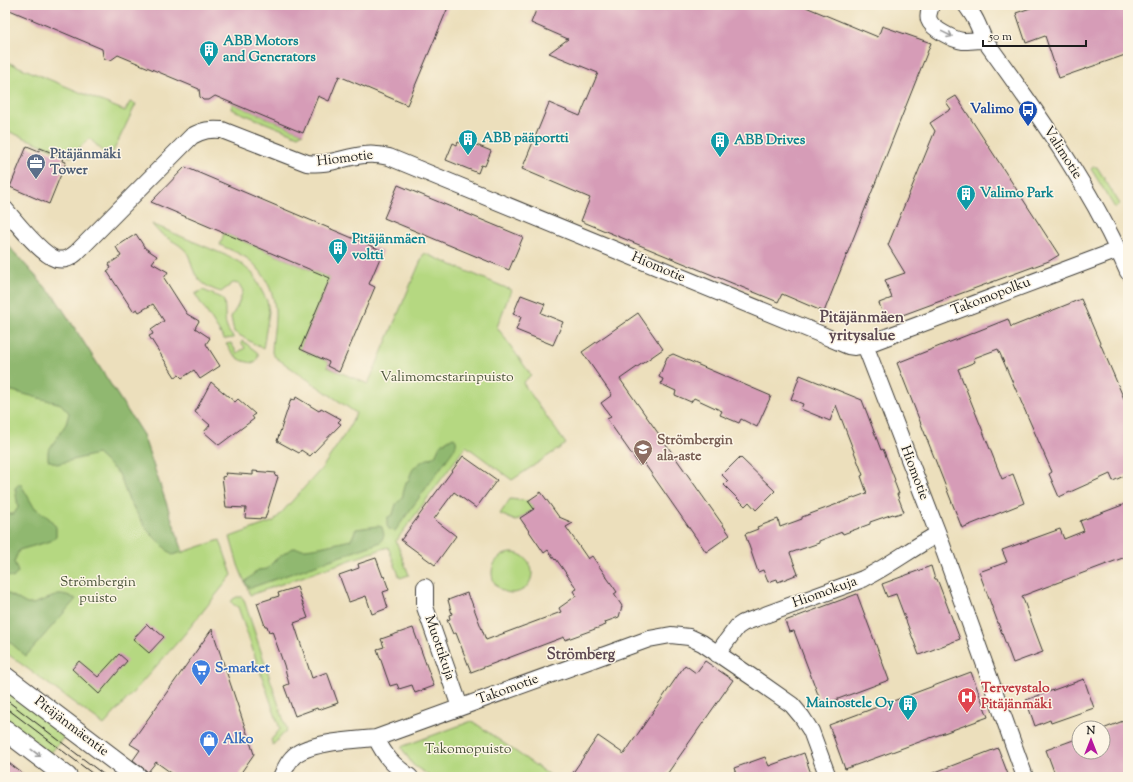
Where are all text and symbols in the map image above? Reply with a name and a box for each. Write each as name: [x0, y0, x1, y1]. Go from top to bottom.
scale bar: [983, 22, 1086, 48]
text: 50 m: [988, 28, 1012, 46]
one-way arrow: [941, 31, 953, 38]
place label: ABB Motors and Generators: [223, 32, 316, 68]
building icon: ABB Motors and Generators: [198, 39, 220, 67]
bus stop icon: Valimo: [1017, 99, 1039, 127]
place label: Valimo: [970, 100, 1014, 120]
street label: Valimotie: [1038, 123, 1086, 183]
building icon: ABB pääportti: [457, 128, 479, 156]
place label: ABB pääportti: [482, 129, 569, 149]
building icon: ABB Drives: [709, 130, 731, 158]
place label: ABB Drives: [734, 131, 806, 151]
place label: Pitäjänmäki Tower: [50, 145, 121, 181]
street label: Hiomotie: [316, 146, 374, 172]
office icon: Pitäjänmäki Tower: [25, 152, 47, 180]
building icon: Valimo Park: [955, 183, 977, 211]
place label: Valimo Park: [980, 184, 1054, 204]
place label: Pitäjänmäen voltti: [352, 230, 427, 266]
building icon: Pitäjänmäen voltti: [327, 237, 349, 265]
street label: Hiomotie: [628, 248, 688, 288]
street label: Takomopolku: [948, 273, 1034, 321]
district label: Pitäjänmäen yritysalue: [820, 307, 905, 348]
park label: Valimomestarinpuisto: [380, 368, 514, 388]
place label: Strömbergin ala-aste: [657, 431, 734, 467]
school or university icon: Strömbergin ala-aste: [632, 438, 654, 466]
street label: Hiomotie: [894, 443, 934, 503]
street label: Hiomokuja: [790, 572, 861, 614]
park label: Strömbergin puisto: [60, 573, 136, 609]
street label: Muottikuja: [419, 613, 460, 684]
district label: Strömberg: [547, 645, 616, 666]
supermarket icon: S-market: [190, 658, 212, 686]
place label: S-market: [215, 659, 270, 679]
street label: Takomotie: [474, 670, 542, 710]
place label: Terveystalo Pitäjänmäki: [981, 679, 1052, 715]
hospital icon: Terveystalo Pitäjänmäki: [956, 686, 978, 714]
street label: Pitäjänmäentie: [29, 692, 113, 762]
building icon: Mainostele Oy: [897, 693, 919, 721]
place label: Mainostele Oy: [806, 694, 894, 714]
north arrow: [1071, 720, 1111, 760]
text: N: [1086, 723, 1096, 739]
shop icon: Alko: [198, 729, 220, 757]
place label: Alko: [223, 730, 254, 750]
park label: Takomopuisto: [425, 740, 512, 760]
one-way arrow: [31, 749, 42, 758]

